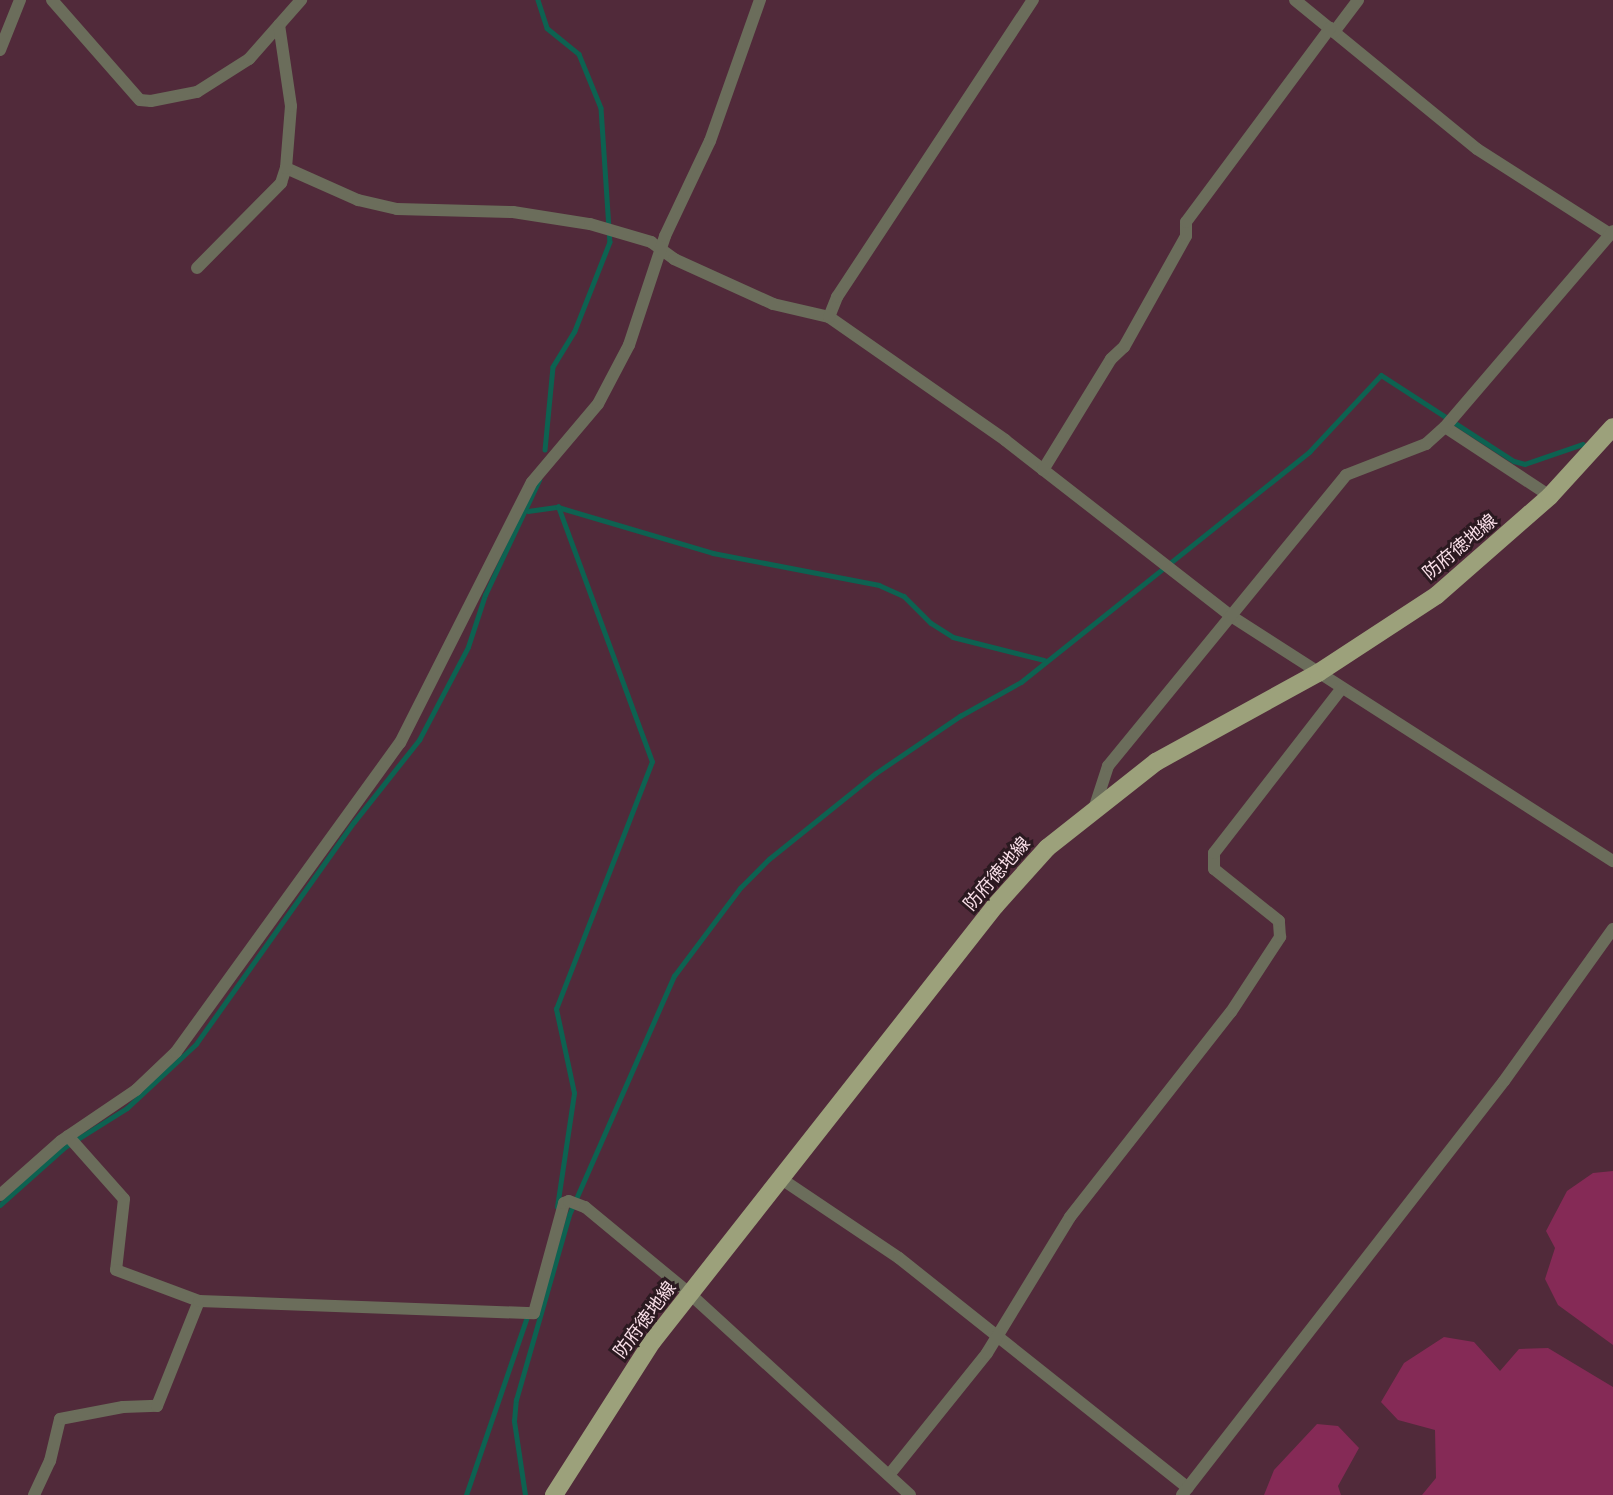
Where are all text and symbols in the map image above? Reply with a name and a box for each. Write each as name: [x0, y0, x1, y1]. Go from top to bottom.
street label: 防府徳地線: [1419, 510, 1501, 584]
street label: 防府徳地線: [959, 833, 1035, 915]
street label: 防府徳地線: [609, 1278, 681, 1362]

